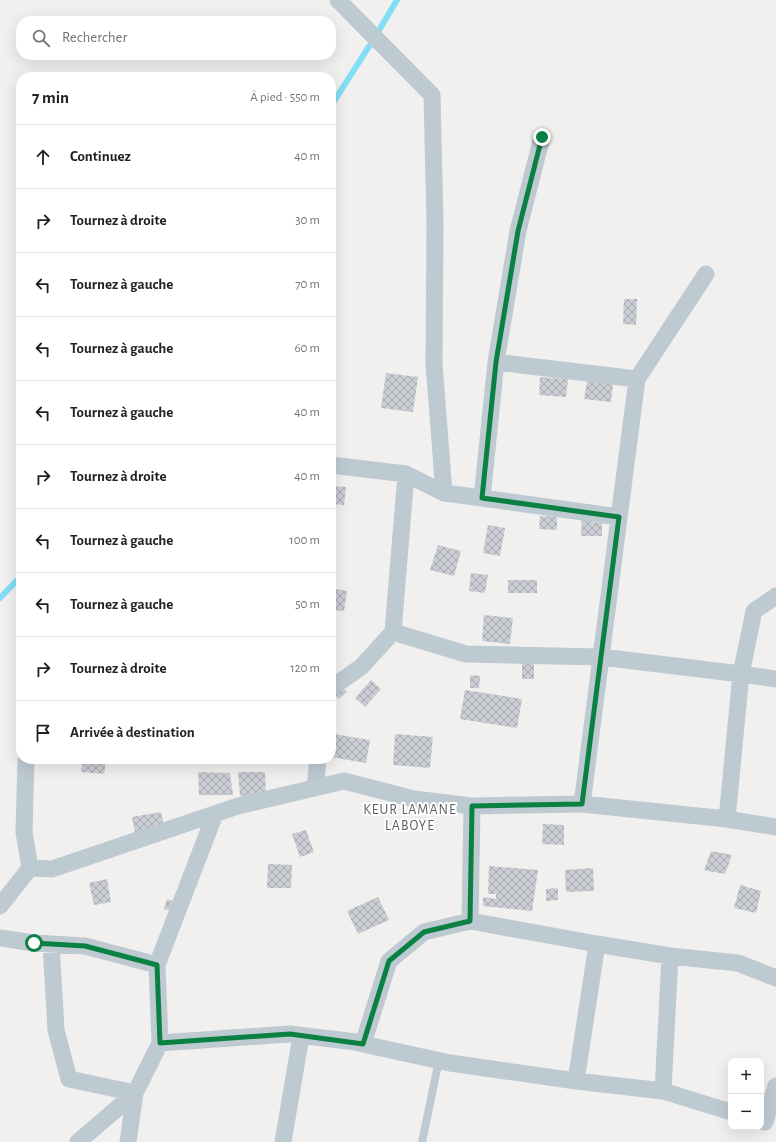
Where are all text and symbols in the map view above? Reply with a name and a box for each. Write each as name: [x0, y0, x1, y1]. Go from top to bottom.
search box: [16, 16, 336, 60]
icon: search: [30, 27, 52, 49]
text: Rechercher: [62, 30, 127, 45]
text: 7 min: [32, 89, 69, 106]
text: À pied · 550 m: [250, 91, 320, 104]
route end: [533, 128, 551, 146]
icon: ahead: [32, 146, 54, 168]
text: Continuez: [70, 149, 131, 164]
text: 40 m: [294, 150, 320, 163]
icon: right: [32, 210, 54, 232]
text: Tournez à droite: [70, 213, 167, 228]
text: 30 m: [295, 214, 320, 227]
icon: left: [32, 274, 54, 296]
text: Tournez à gauche: [70, 277, 173, 292]
text: 70 m: [295, 278, 320, 291]
icon: left: [32, 338, 54, 360]
text: Tournez à gauche: [70, 341, 173, 356]
text: 60 m: [294, 342, 320, 355]
icon: left: [32, 402, 54, 424]
text: Tournez à gauche: [70, 405, 173, 420]
text: 40 m: [294, 406, 320, 419]
icon: right: [32, 466, 54, 488]
text: Tournez à droite: [70, 469, 167, 484]
text: 40 m: [294, 470, 320, 483]
icon: left: [32, 530, 54, 552]
text: Tournez à gauche: [70, 533, 173, 548]
text: 100 m: [289, 534, 320, 547]
icon: left: [32, 594, 54, 616]
text: Tournez à gauche: [70, 597, 173, 612]
text: 50 m: [295, 598, 320, 611]
icon: right: [32, 658, 54, 680]
text: Tournez à droite: [70, 661, 167, 676]
text: 120 m: [290, 662, 320, 675]
icon: arrive: [32, 722, 54, 744]
text: Arrivée à destination: [70, 725, 195, 740]
district label: KEUR LAMANE LABOYE: [363, 803, 457, 833]
route start: [25, 934, 43, 952]
map controls: [728, 1058, 764, 1130]
button: +: [728, 1058, 764, 1094]
button: −: [728, 1094, 764, 1130]

